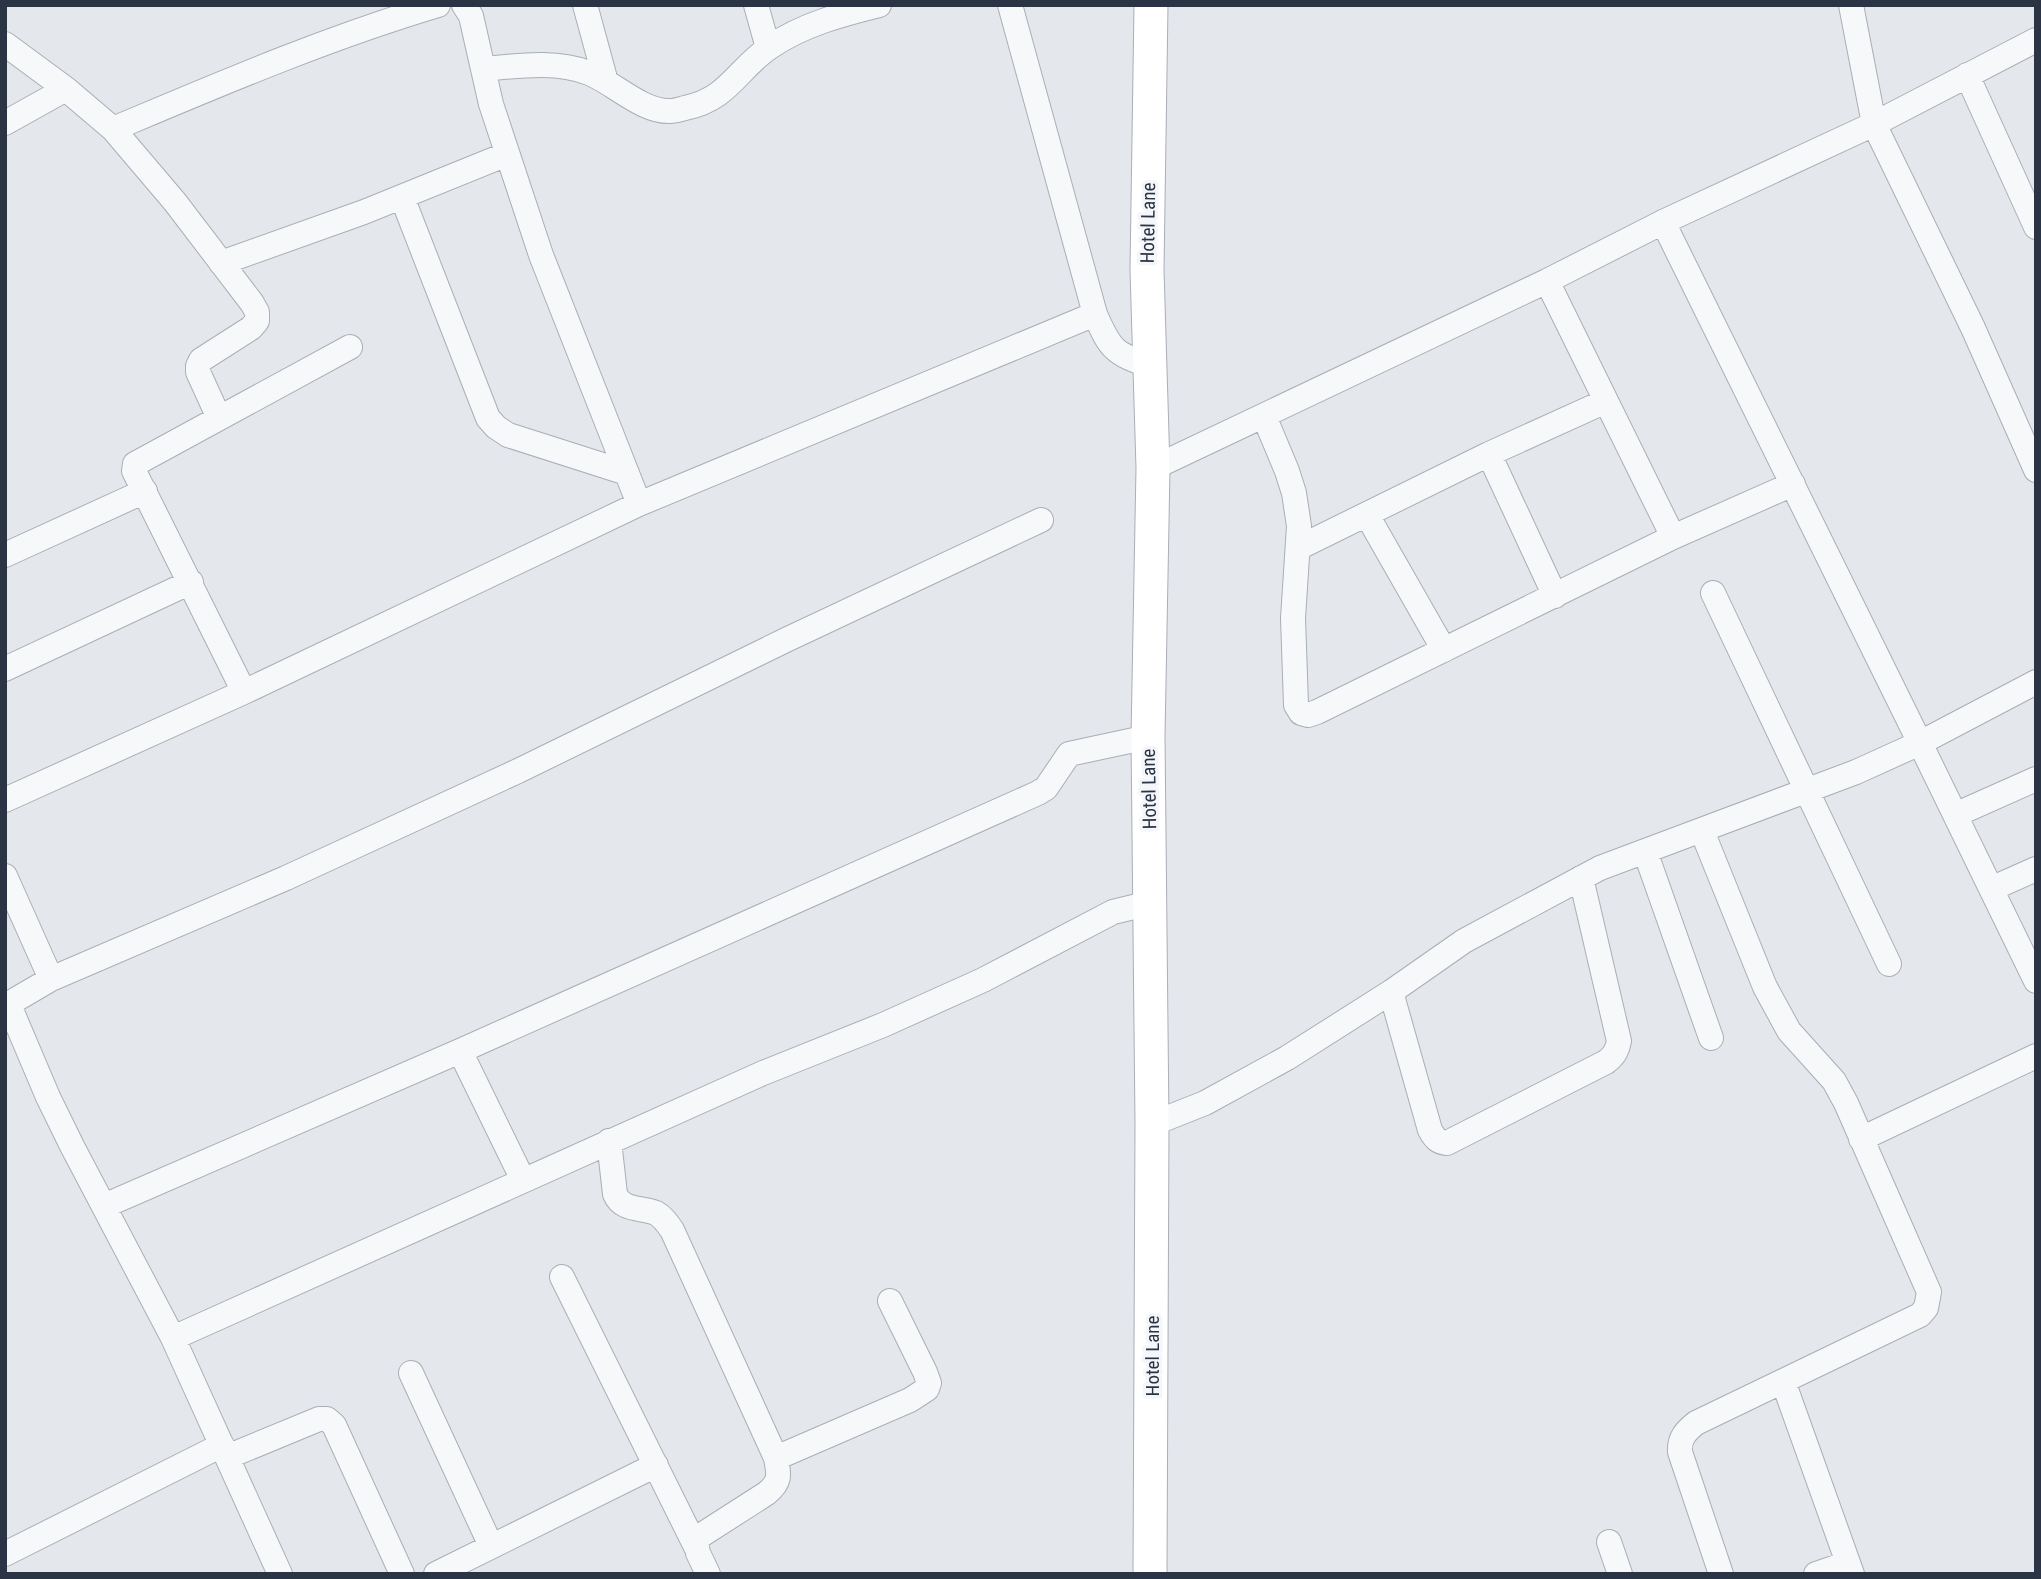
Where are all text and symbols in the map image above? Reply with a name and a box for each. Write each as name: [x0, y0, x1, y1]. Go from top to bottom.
street label: Hotel Lane: [1136, 182, 1160, 264]
street label: Hotel Lane: [1137, 748, 1161, 830]
street label: Hotel Lane: [1141, 1316, 1164, 1396]

